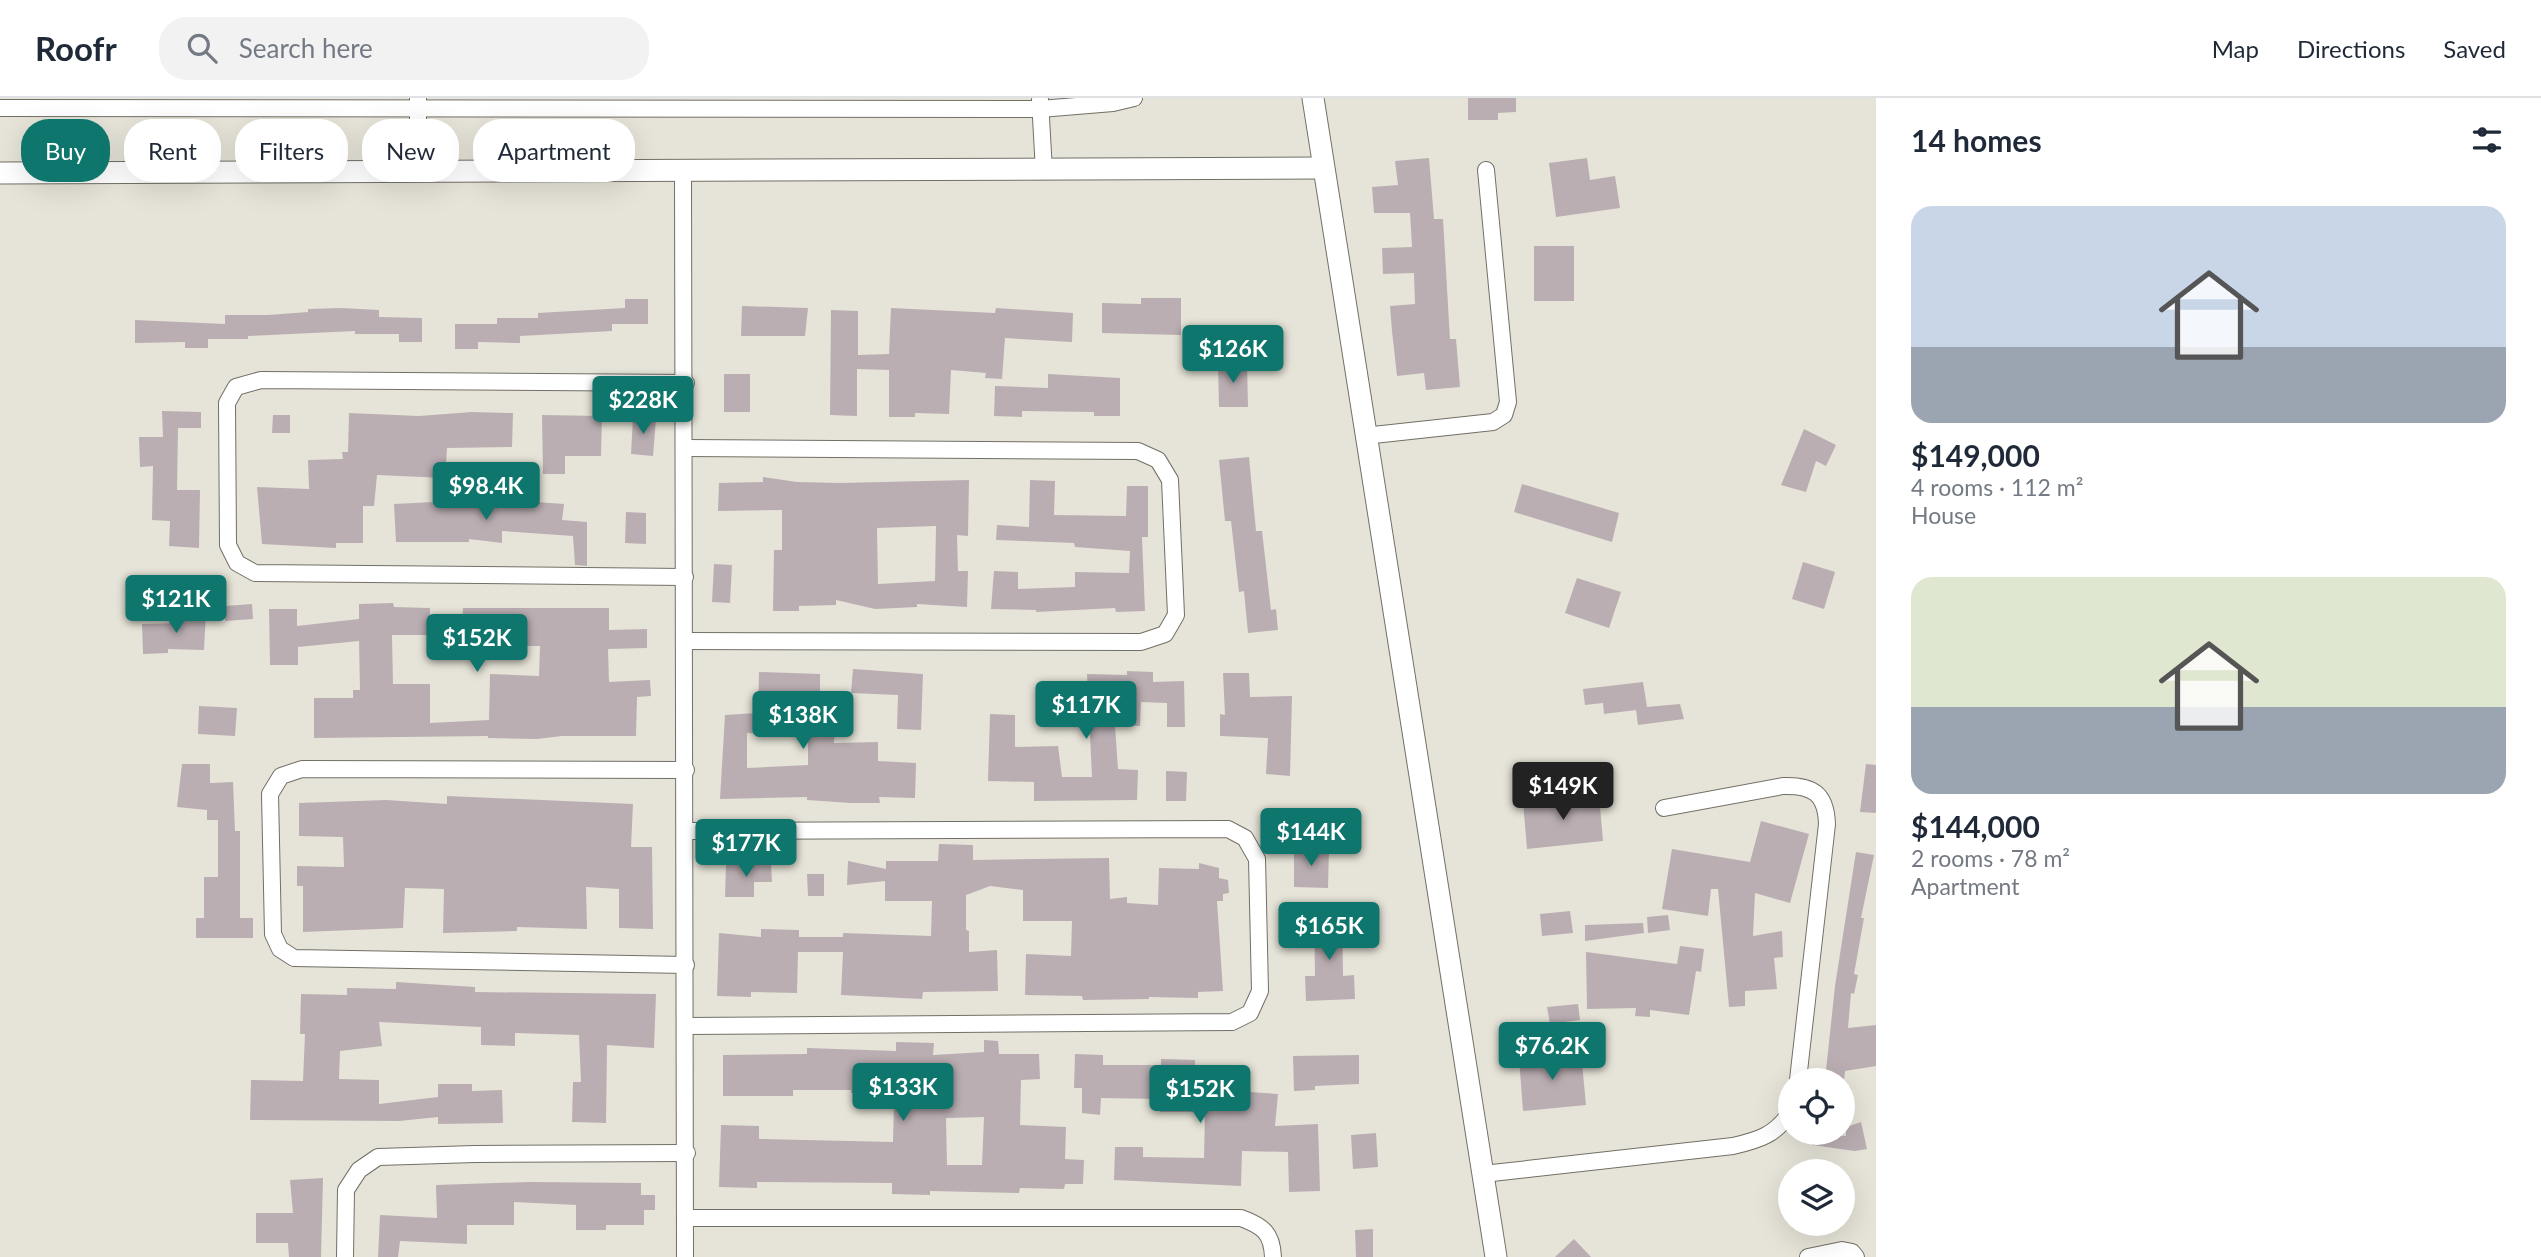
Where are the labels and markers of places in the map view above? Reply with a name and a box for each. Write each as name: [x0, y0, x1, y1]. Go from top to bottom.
pin: $126K: [1184, 326, 1282, 385]
pin: $228K: [594, 376, 692, 436]
pin: $98.4K: [429, 462, 543, 522]
pin: $121K: [127, 575, 225, 635]
pin: $152K: [428, 614, 526, 674]
pin: $117K: [1037, 682, 1135, 741]
pin: $138K: [754, 692, 852, 751]
pin: $149K: [1514, 762, 1612, 822]
pin: $144K: [1262, 808, 1360, 868]
pin: $177K: [697, 820, 795, 879]
pin: $165K: [1280, 902, 1378, 962]
pin: $76.2K: [1495, 1023, 1609, 1082]
pin: $133K: [854, 1063, 952, 1123]
pin: $152K: [1151, 1066, 1249, 1125]

